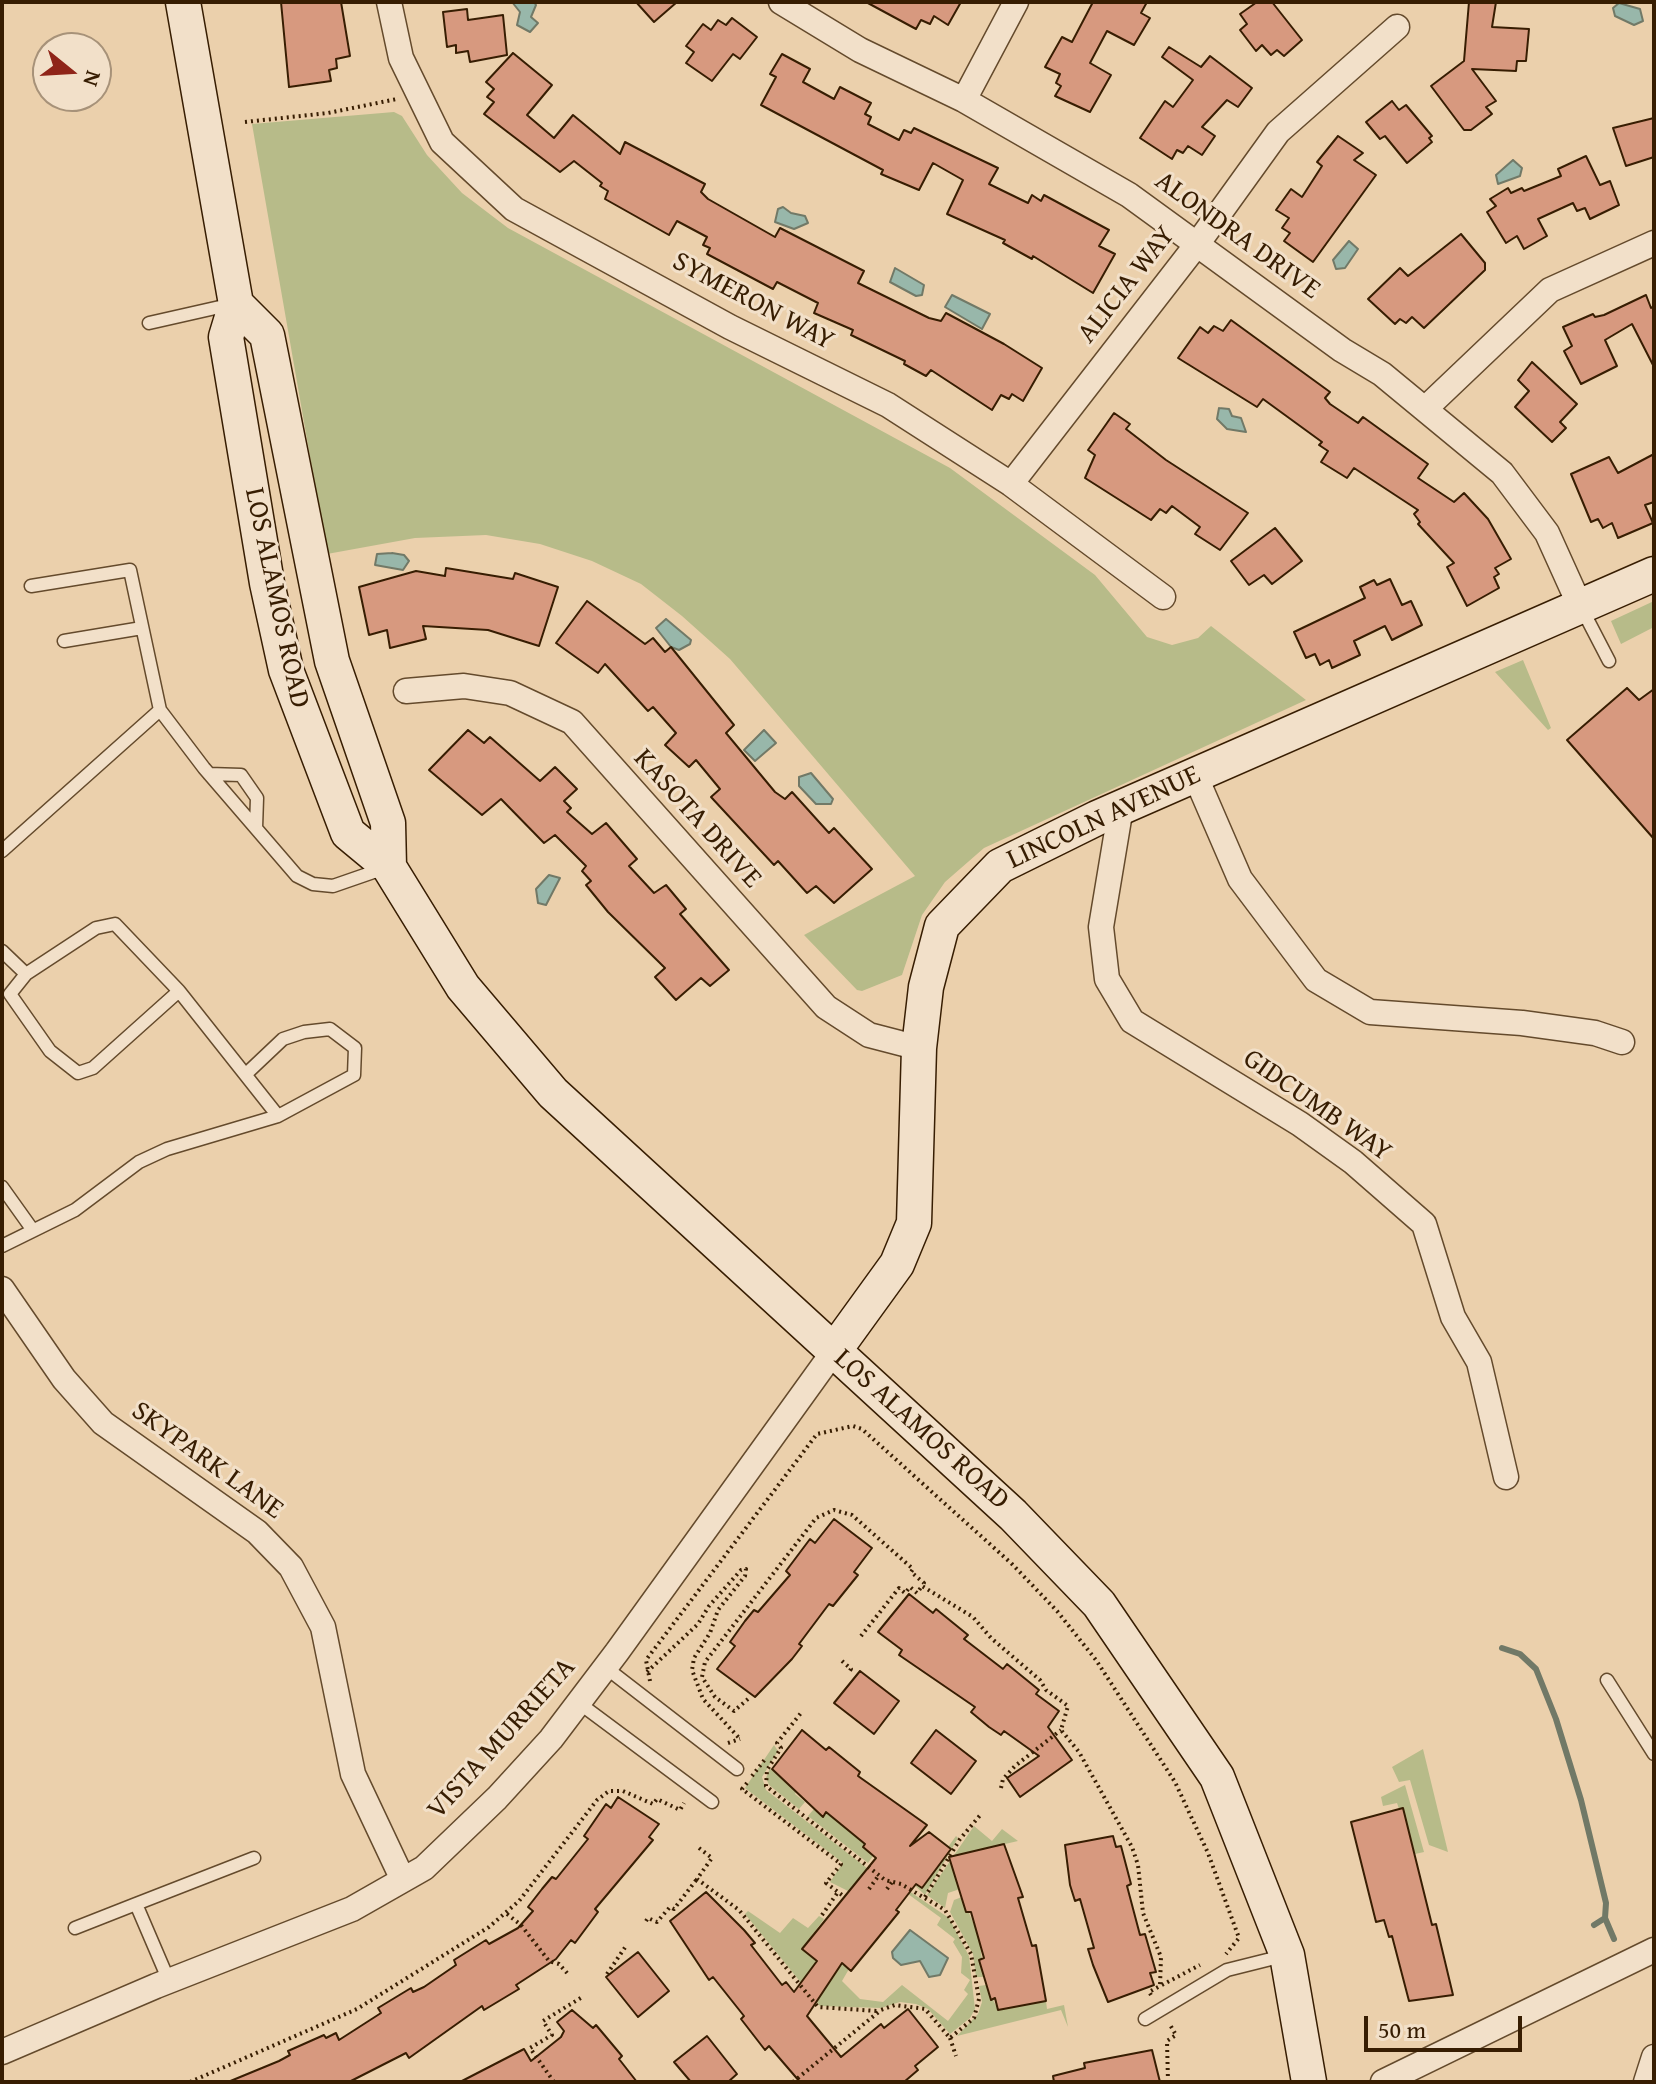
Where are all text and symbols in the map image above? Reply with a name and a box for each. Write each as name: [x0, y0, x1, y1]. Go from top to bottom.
north arrow: [32, 32, 112, 112]
text: N: [75, 67, 110, 91]
street label: ALONDRA DRIVE: [1148, 165, 1326, 307]
street label: ALICIA WAY: [1071, 220, 1183, 350]
street label: SYMERON WAY: [666, 245, 840, 359]
street label: LOS ALAMOS ROAD: [236, 485, 316, 711]
street label: KASOTA DRIVE: [626, 742, 768, 896]
street label: LINCOLN AVENUE: [1002, 759, 1206, 877]
street label: GIDCUMB WAY: [1236, 1042, 1398, 1170]
street label: LOS ALAMOS ROAD: [826, 1343, 1016, 1517]
street label: SKYPARK LANE: [125, 1395, 289, 1527]
street label: VISTA MURRIETA: [421, 1651, 583, 1827]
scale bar: [1368, 2000, 1526, 2050]
text: 50 m: [1378, 2012, 1426, 2047]

